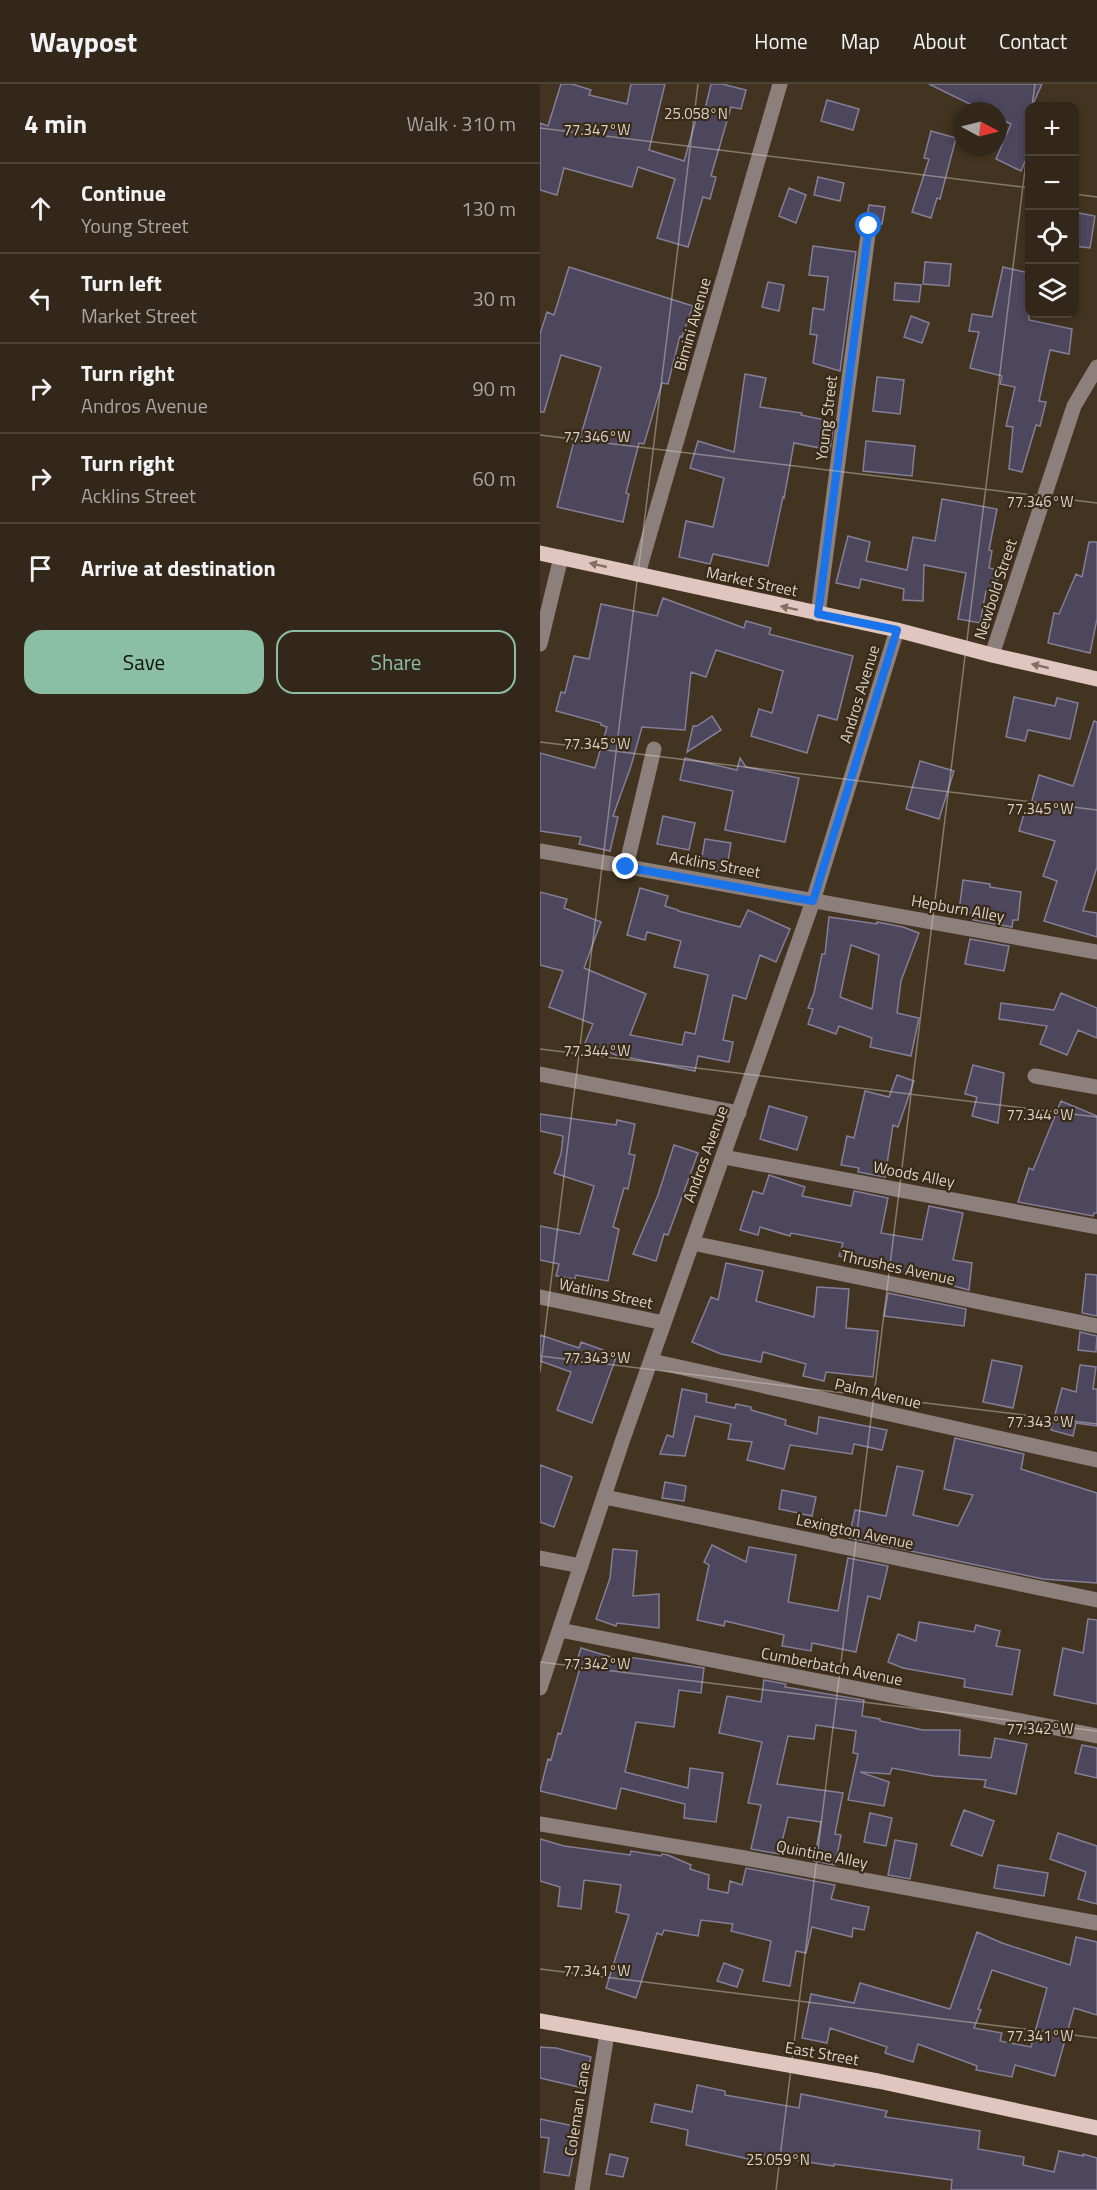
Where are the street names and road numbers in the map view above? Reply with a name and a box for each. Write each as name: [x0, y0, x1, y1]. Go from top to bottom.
street label: Bimini Avenue: [667, 275, 717, 373]
street label: Young Street: [809, 373, 843, 462]
street label: Newbold Street: [967, 535, 1023, 643]
street label: Market Street: [704, 560, 800, 602]
street label: Andros Avenue: [833, 642, 885, 746]
street label: Acklins Street: [668, 844, 763, 884]
street label: Hepburn Alley: [909, 888, 1007, 928]
street label: Andros Avenue: [676, 1102, 734, 1206]
street label: Woods Alley: [871, 1154, 957, 1194]
street label: Thrushes Avenue: [839, 1243, 957, 1291]
street label: Watlins Street: [557, 1271, 656, 1315]
street label: Palm Avenue: [832, 1371, 924, 1415]
street label: Lexington Avenue: [794, 1507, 916, 1555]
street label: Cumberbatch Avenue: [759, 1641, 905, 1691]
street label: Quintine Alley: [774, 1833, 870, 1875]
street label: East Street: [783, 2035, 861, 2071]
street label: Coleman Lane: [558, 2060, 596, 2158]

